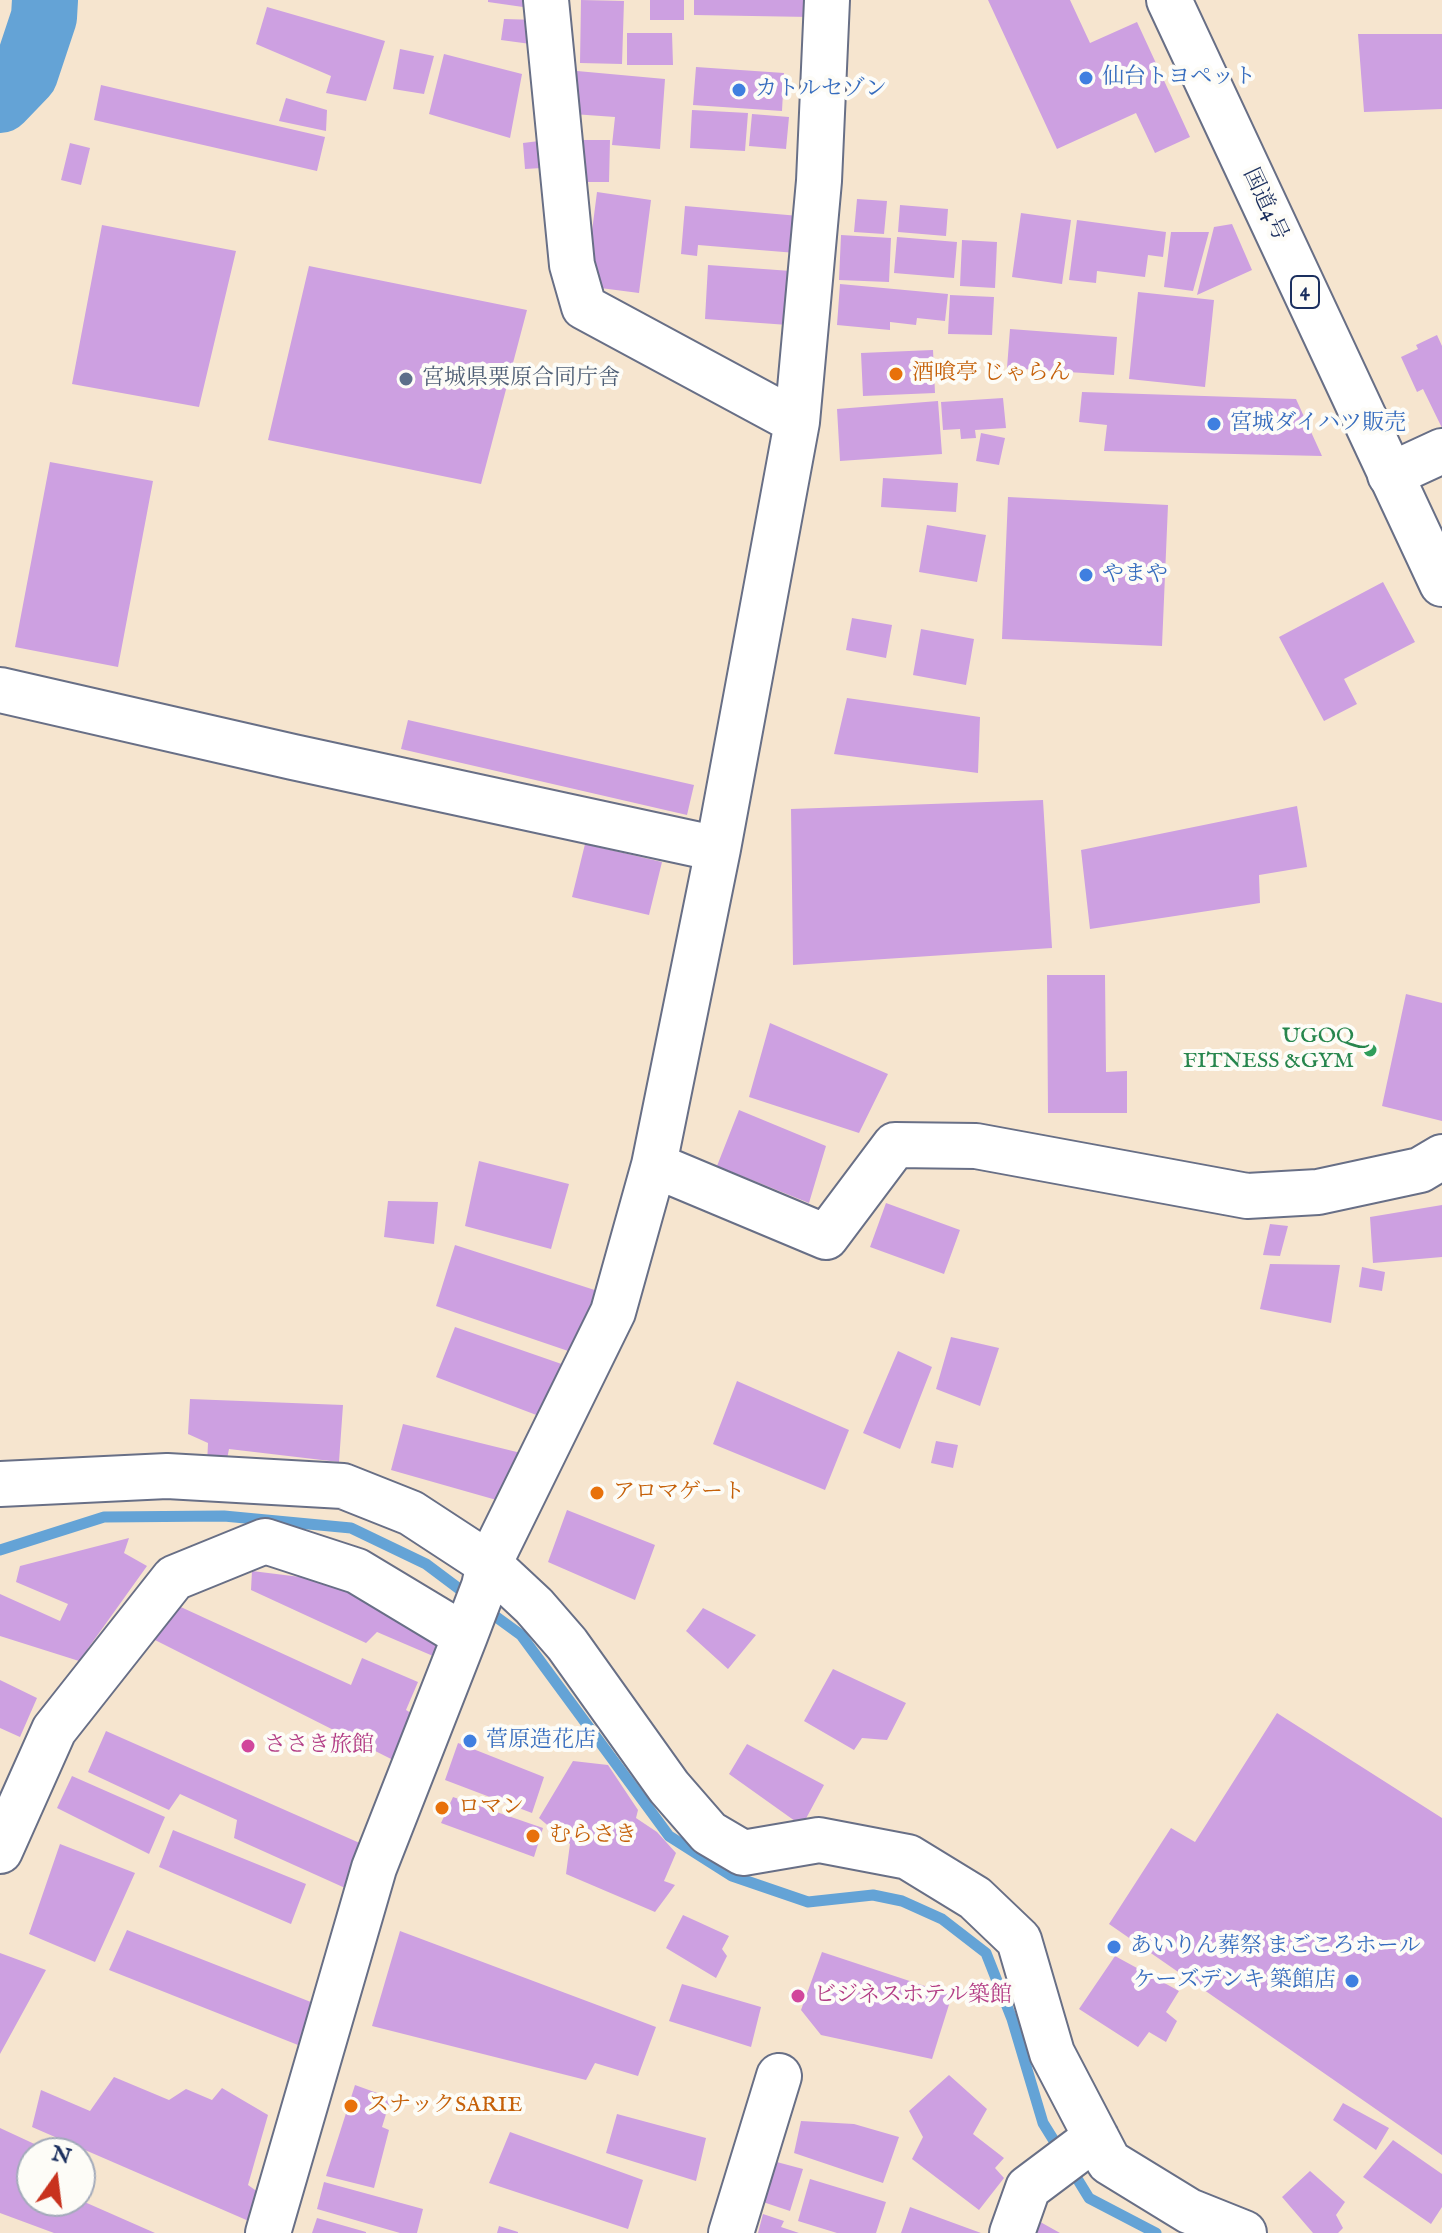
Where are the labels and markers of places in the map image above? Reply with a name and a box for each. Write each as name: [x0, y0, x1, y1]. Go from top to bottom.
place label: 仙台トヨペット: [1102, 65, 1256, 91]
marker: 仙台トヨペット: [1077, 69, 1095, 87]
place label: カトルセゾン: [755, 77, 887, 103]
marker: カトルセゾン: [730, 81, 748, 99]
place label: 酒喰亭 じゃらん: [912, 361, 1071, 387]
marker: 酒喰亭 じゃらん: [887, 365, 905, 383]
place label: 宮城県栗原合同庁舎: [422, 366, 620, 392]
marker: 宮城県栗原合同庁舎: [397, 370, 415, 388]
place label: 宮城ダイハツ販売: [1230, 411, 1406, 437]
marker: 宮城ダイハツ販売: [1205, 415, 1223, 433]
place label: やまや: [1102, 562, 1168, 588]
marker: やまや: [1077, 566, 1095, 584]
place label: UGOQ FITNESS &GYM: [1183, 1024, 1354, 1076]
marker: UGOQ FITNESS &GYM: [1361, 1041, 1379, 1059]
place label: アロマゲート: [613, 1480, 745, 1506]
marker: アロマゲート: [588, 1484, 606, 1502]
place label: 菅原造花店: [486, 1728, 596, 1754]
marker: 菅原造花店: [461, 1732, 479, 1750]
place label: ささき旅館: [264, 1733, 374, 1759]
marker: ささき旅館: [239, 1737, 257, 1755]
place label: ロマン: [458, 1795, 524, 1821]
marker: ロマン: [433, 1799, 451, 1817]
place label: むらさき: [549, 1823, 637, 1849]
marker: むらさき: [524, 1827, 542, 1845]
place label: あいりん葬祭 まごころホール: [1130, 1934, 1421, 1960]
marker: あいりん葬祭 まごころホール: [1105, 1938, 1123, 1956]
place label: ケーズデンキ 築館店: [1133, 1968, 1336, 1994]
marker: ケーズデンキ 築館店: [1343, 1972, 1361, 1990]
place label: ビジネスホテル築館: [814, 1983, 1012, 2009]
marker: ビジネスホテル築館: [789, 1987, 807, 2005]
place label: スナックSARIE: [367, 2093, 522, 2119]
marker: スナックSARIE: [342, 2097, 360, 2115]

